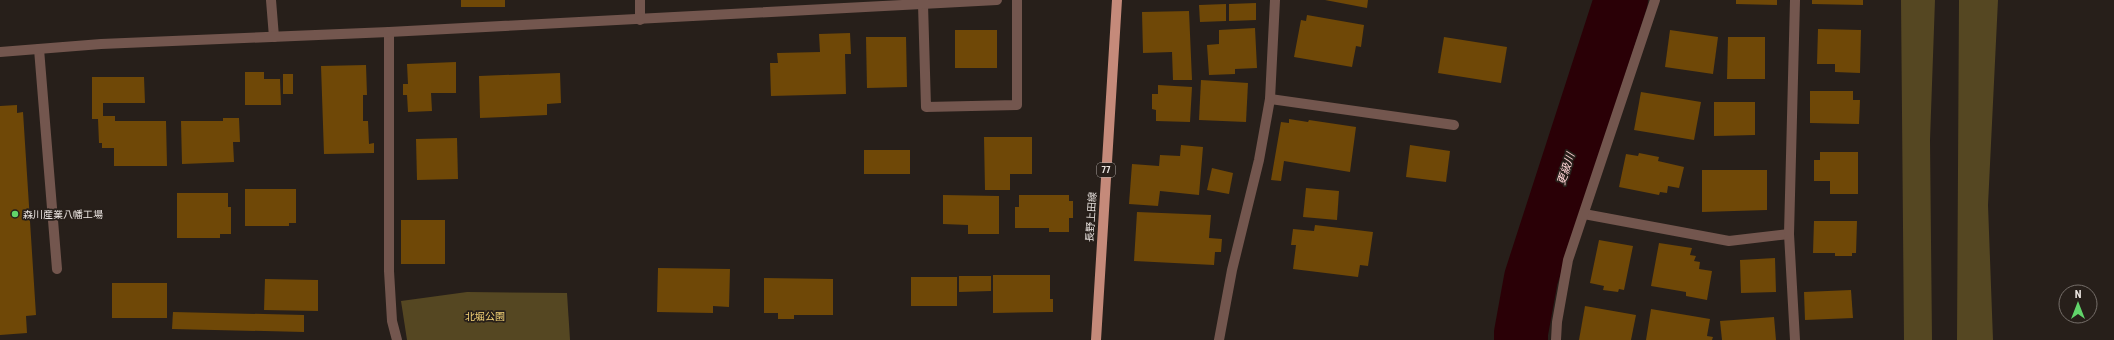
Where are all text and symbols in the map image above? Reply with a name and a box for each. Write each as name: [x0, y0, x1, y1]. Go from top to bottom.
water label: 更級川: [1555, 150, 1578, 187]
road number: 77: [1097, 163, 1115, 177]
street label: 長野上田線: [1084, 192, 1098, 242]
marker: 森川産業八幡工場: [10, 209, 20, 219]
place label: 森川産業八幡工場: [23, 209, 103, 220]
north arrow: [2058, 284, 2098, 324]
text: N: [2075, 288, 2082, 301]
park label: 北堀公園: [465, 311, 505, 322]

